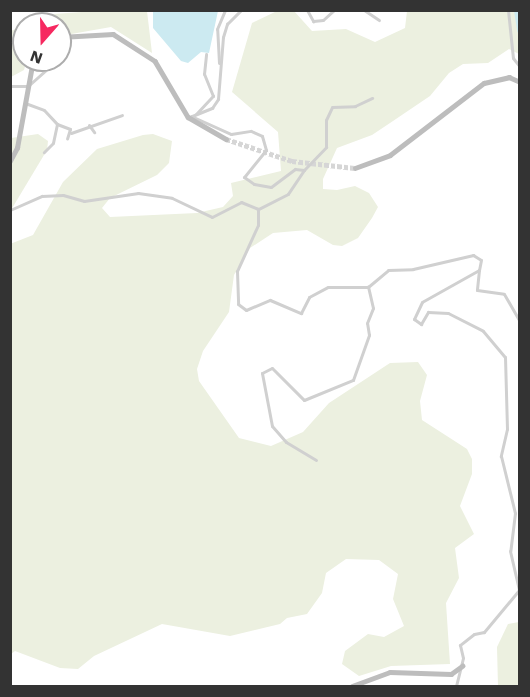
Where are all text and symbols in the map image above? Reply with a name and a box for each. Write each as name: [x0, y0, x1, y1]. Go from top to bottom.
north arrow: [12, 12, 72, 72]
text: N: [28, 47, 45, 68]

